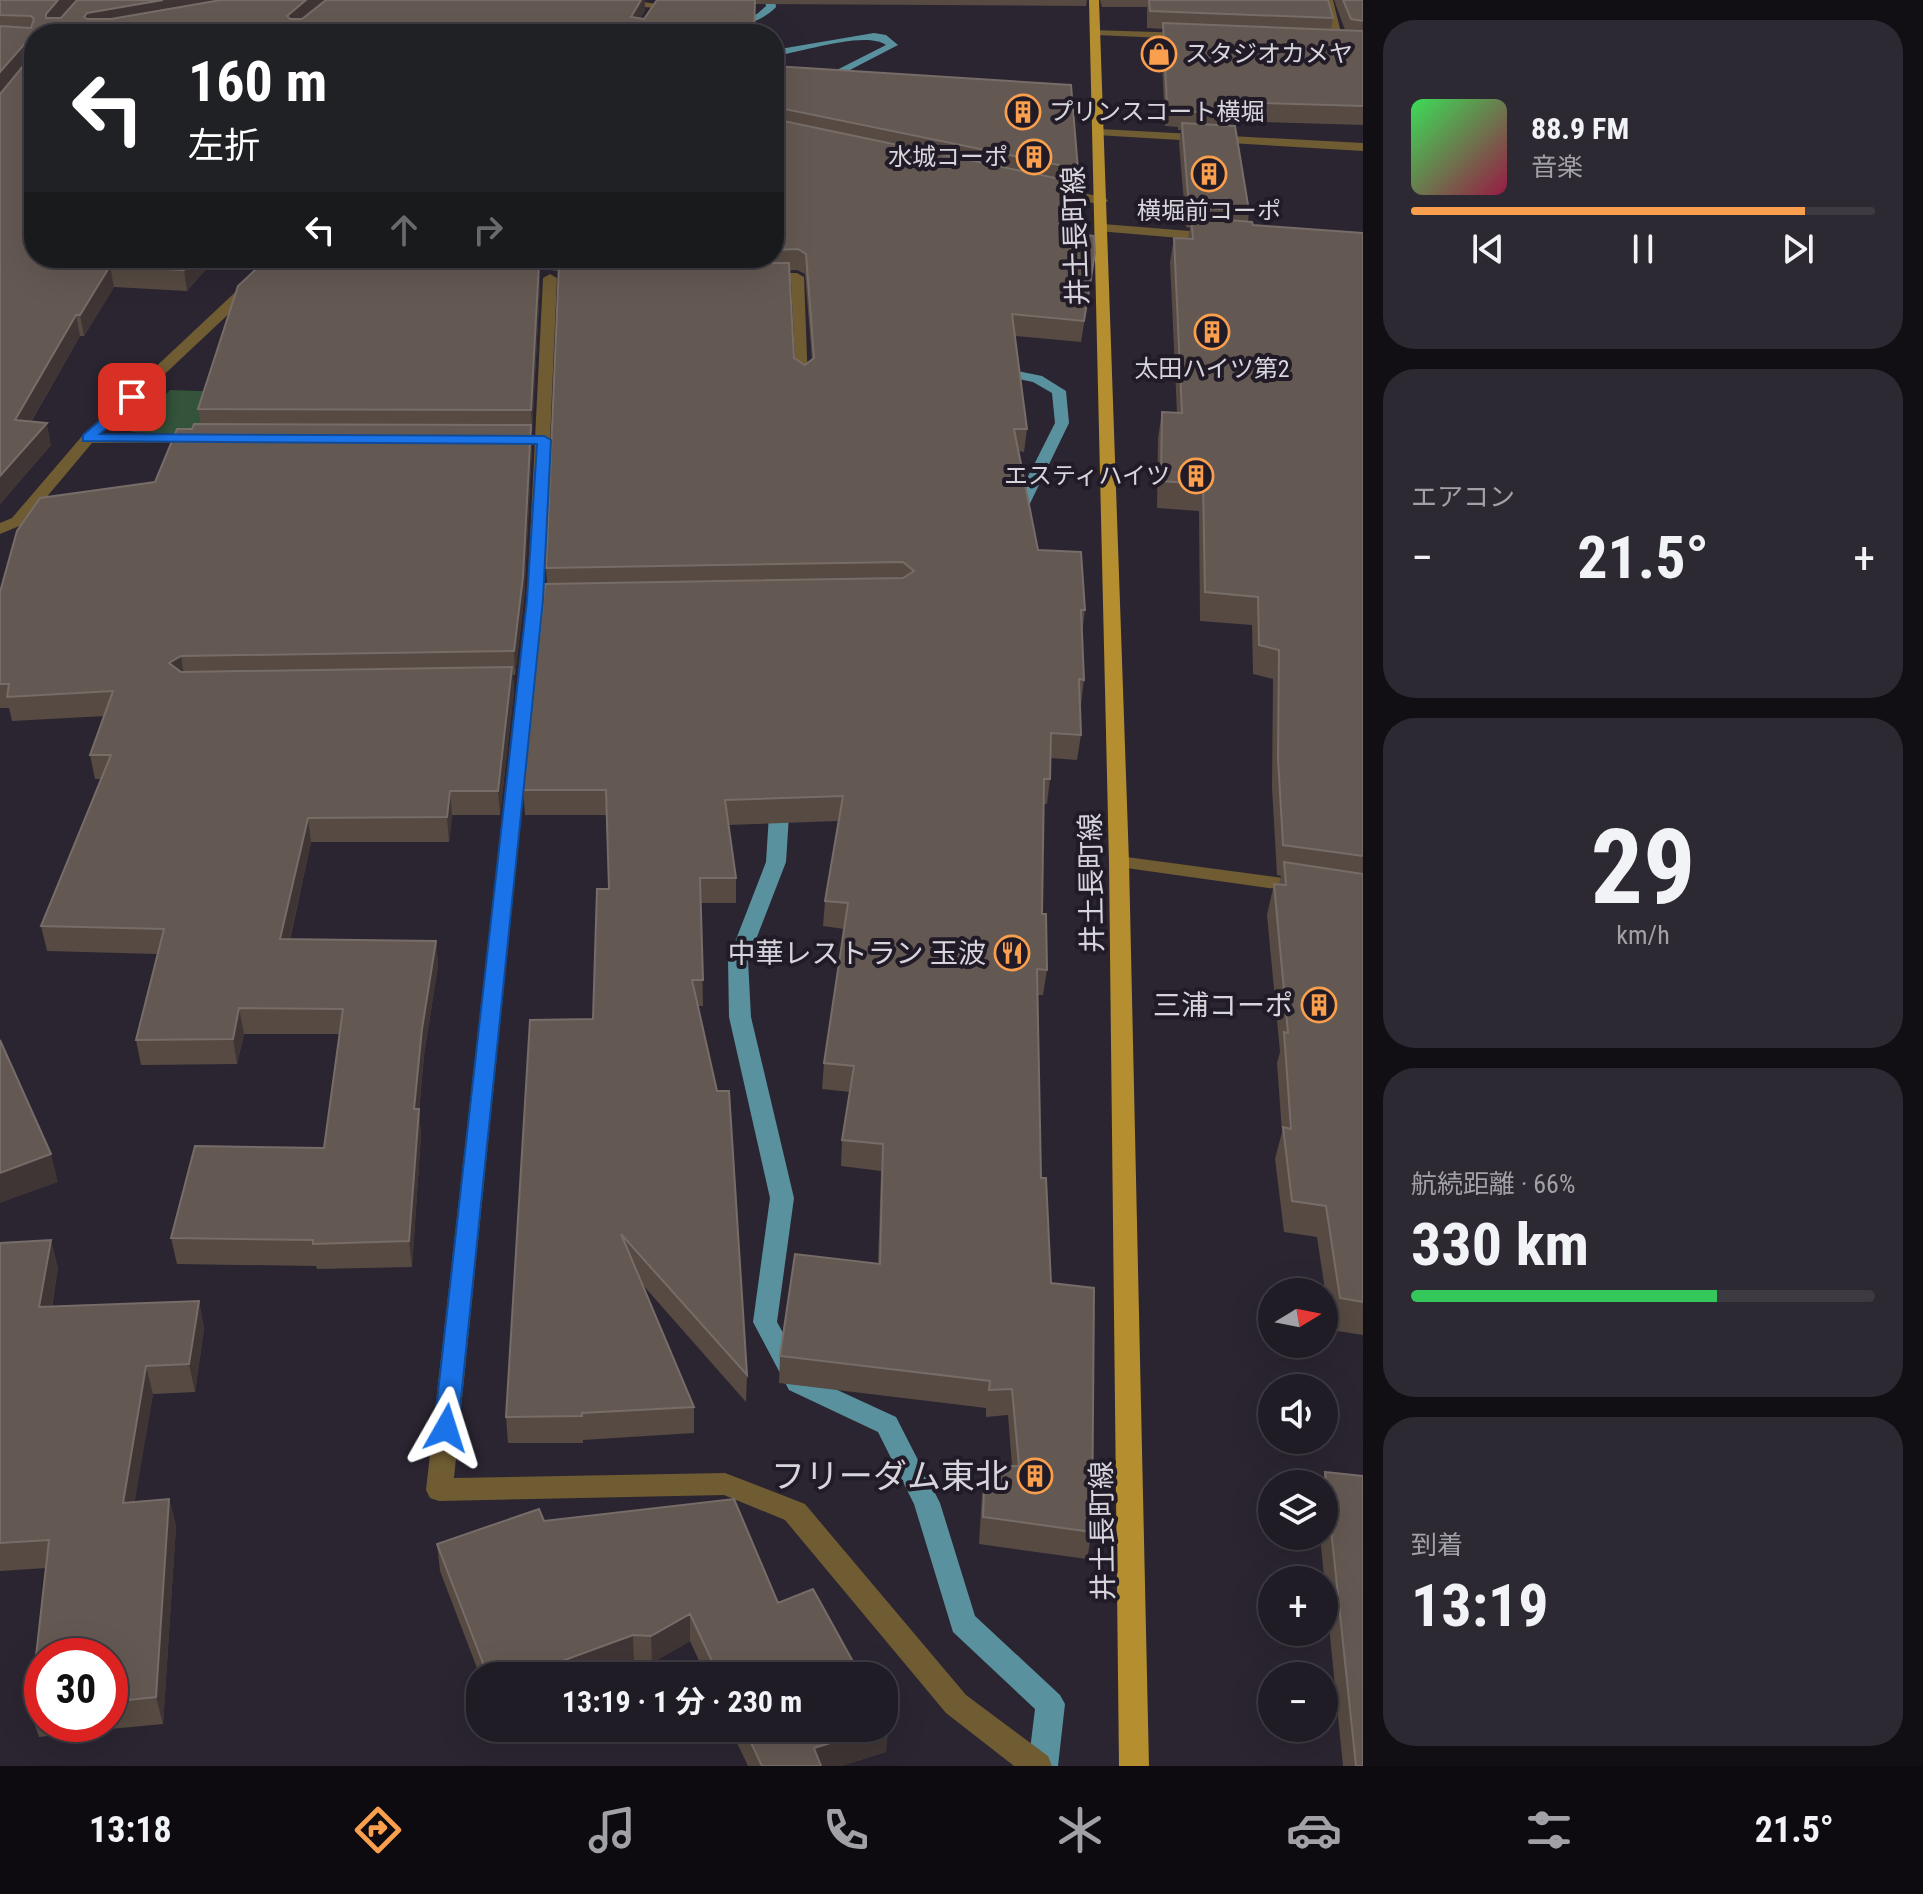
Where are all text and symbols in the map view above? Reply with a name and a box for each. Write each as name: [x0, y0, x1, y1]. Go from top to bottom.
shop icon: スタジオカメヤ: [1140, 35, 1178, 73]
place label: スタジオカメヤ: [1185, 40, 1353, 68]
text: 160 m: [188, 49, 327, 115]
icon: left: [56, 56, 160, 160]
building icon: プリンスコート横堀: [1004, 93, 1042, 131]
place label: プリンスコート横堀: [1049, 98, 1265, 126]
text: 88.9 FM: [1531, 111, 1629, 146]
text: 左折: [188, 125, 260, 167]
building icon: 水城コーポ: [1015, 138, 1053, 176]
place label: 水城コーポ: [888, 143, 1008, 171]
text: 音楽: [1531, 152, 1583, 182]
building icon: 横堀前コーポ: [1190, 155, 1228, 193]
street label: 井土長町線: [1057, 165, 1094, 307]
place label: 横堀前コーポ: [1137, 197, 1281, 225]
icon: left: [298, 208, 342, 252]
icon: ahead: [382, 208, 426, 252]
icon: right: [466, 208, 510, 252]
icon: previous: [1466, 227, 1510, 271]
icon: pause: [1621, 227, 1665, 271]
icon: next: [1776, 227, 1820, 271]
building icon: 太田ハイツ第2: [1193, 313, 1231, 351]
place label: 太田ハイツ第2: [1134, 355, 1290, 383]
pin: [98, 363, 166, 431]
icon: arrive: [110, 375, 154, 419]
building icon: エスティハイツ: [1177, 457, 1215, 495]
place label: エスティハイツ: [1004, 462, 1170, 490]
text: エアコン: [1411, 482, 1515, 512]
text: 21.5°: [1577, 522, 1709, 593]
text: −: [1411, 532, 1433, 584]
text: +: [1853, 532, 1875, 584]
text: 29: [1590, 807, 1696, 928]
street label: 井土長町線: [1074, 813, 1109, 953]
text: km/h: [1616, 920, 1670, 950]
restaurant icon: 中華レストラン 玉波: [993, 934, 1031, 972]
place label: 中華レストラン 玉波: [728, 937, 986, 970]
building icon: 三浦コーポ: [1300, 986, 1338, 1024]
place label: 三浦コーポ: [1153, 989, 1293, 1022]
text: 航続距離 · 66%: [1411, 1169, 1575, 1199]
text: 330 km: [1411, 1209, 1589, 1280]
north arrow: [1258, 1278, 1338, 1358]
map controls: [1258, 1278, 1338, 1742]
button: sound: [1258, 1374, 1338, 1454]
position arrow: [404, 1386, 488, 1470]
place label: フリーダム東北: [771, 1456, 1009, 1496]
building icon: フリーダム東北: [1016, 1457, 1054, 1495]
street label: 井土長町線: [1085, 1461, 1120, 1601]
button: layers: [1258, 1470, 1338, 1550]
text: 到着: [1411, 1530, 1463, 1560]
button: +: [1258, 1566, 1338, 1646]
text: 13:19: [1411, 1570, 1549, 1641]
speed limit sign: 30: [24, 1638, 128, 1742]
button: −: [1258, 1662, 1338, 1742]
text: 13:19 · 1 分 · 230 m: [562, 1684, 802, 1719]
icon: directions: [350, 1802, 406, 1858]
icon: music: [584, 1802, 640, 1858]
icon: phone: [818, 1802, 874, 1858]
icon: climate: [1052, 1802, 1108, 1858]
icon: car: [1286, 1802, 1342, 1858]
icon: filters: [1521, 1802, 1577, 1858]
text: 13:18: [89, 1809, 172, 1851]
text: 21.5°: [1755, 1809, 1834, 1851]

